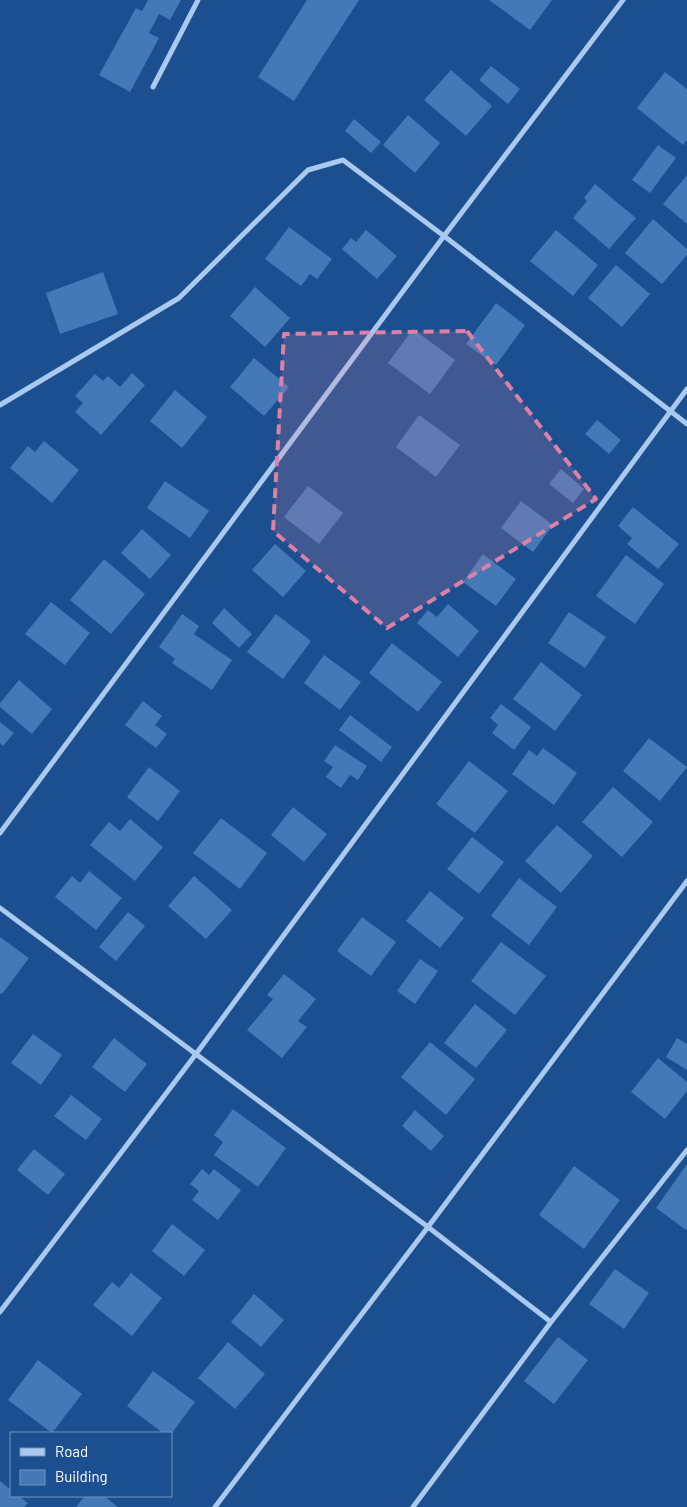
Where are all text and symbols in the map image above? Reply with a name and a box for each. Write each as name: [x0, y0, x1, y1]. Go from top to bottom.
legend: [10, 1432, 172, 1497]
text: Road: [55, 1442, 88, 1460]
text: Building: [55, 1467, 108, 1485]

